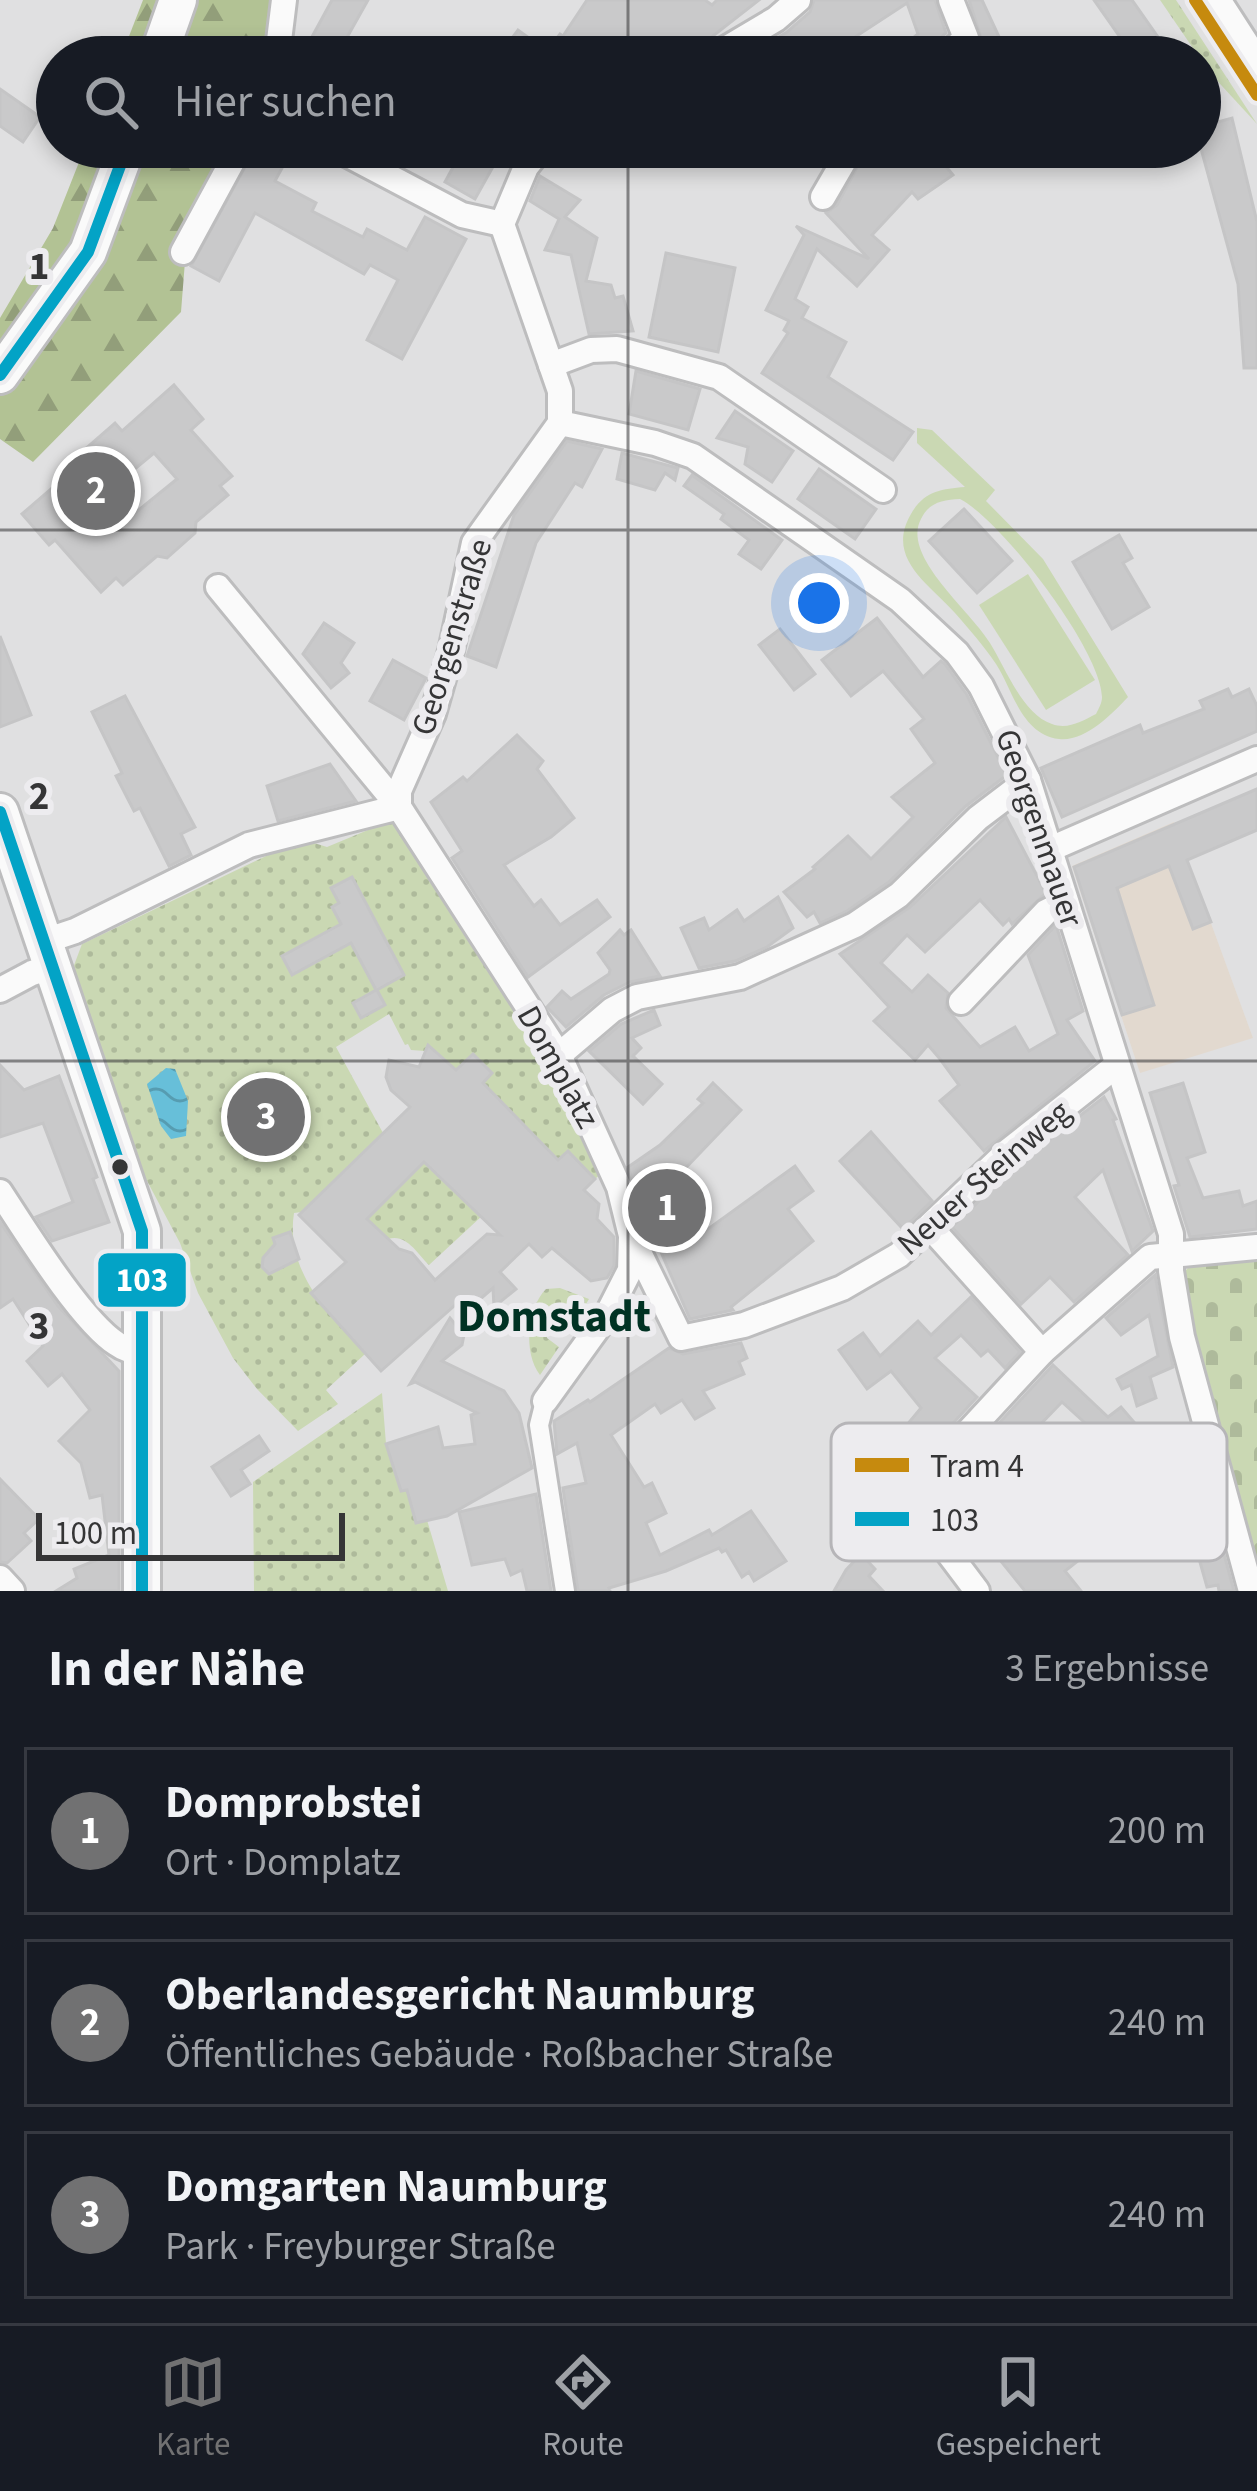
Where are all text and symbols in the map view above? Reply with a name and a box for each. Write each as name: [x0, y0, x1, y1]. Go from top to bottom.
search box: [36, 36, 1221, 168]
icon: search: [78, 69, 144, 135]
text: Hier suchen: [174, 70, 397, 134]
text: 1: [29, 239, 49, 295]
pin: 2: [57, 446, 135, 536]
street label: Georgenstraße: [400, 533, 504, 741]
your location: [789, 573, 849, 633]
street label: Georgenmauer: [983, 723, 1095, 934]
text: 2: [29, 769, 49, 825]
street label: Domplatz: [505, 997, 611, 1137]
pin: 3: [227, 1072, 305, 1162]
street label: Neuer Steinweg: [887, 1089, 1081, 1267]
unlabelled marker: [109, 1156, 131, 1178]
pin: 1: [628, 1163, 706, 1253]
line badge: 103: [96, 1251, 188, 1309]
text: 103: [116, 1257, 168, 1304]
district label: Domstadt: [457, 1285, 651, 1349]
text: 3: [29, 1299, 49, 1355]
legend: [831, 1423, 1227, 1561]
text: Tram 4: [930, 1443, 1024, 1490]
text: 103: [930, 1497, 979, 1544]
scale bar: [36, 1507, 345, 1560]
text: 100 m: [54, 1510, 137, 1557]
text: In der Nähe: [48, 1633, 305, 1705]
text: 3 Ergebnisse: [1005, 1641, 1209, 1697]
text: Domprobstei: [165, 1771, 422, 1835]
text: 1: [80, 1803, 100, 1859]
text: 200 m: [1108, 1803, 1206, 1859]
text: Ort · Domplatz: [165, 1835, 401, 1891]
text: Oberlandesgericht Naumburg: [165, 1963, 755, 2027]
text: 2: [80, 1995, 100, 2051]
text: 240 m: [1108, 1995, 1206, 2051]
text: Öffentliches Gebäude · Roßbacher Straße: [165, 2027, 833, 2083]
text: Domgarten Naumburg: [165, 2155, 607, 2219]
text: 3: [80, 2187, 100, 2243]
text: 240 m: [1108, 2187, 1206, 2243]
text: Park · Freyburger Straße: [165, 2219, 556, 2275]
tab: Karte: [156, 2349, 230, 2468]
tab: Route: [542, 2349, 624, 2468]
tab: Gespeichert: [936, 2349, 1101, 2468]

